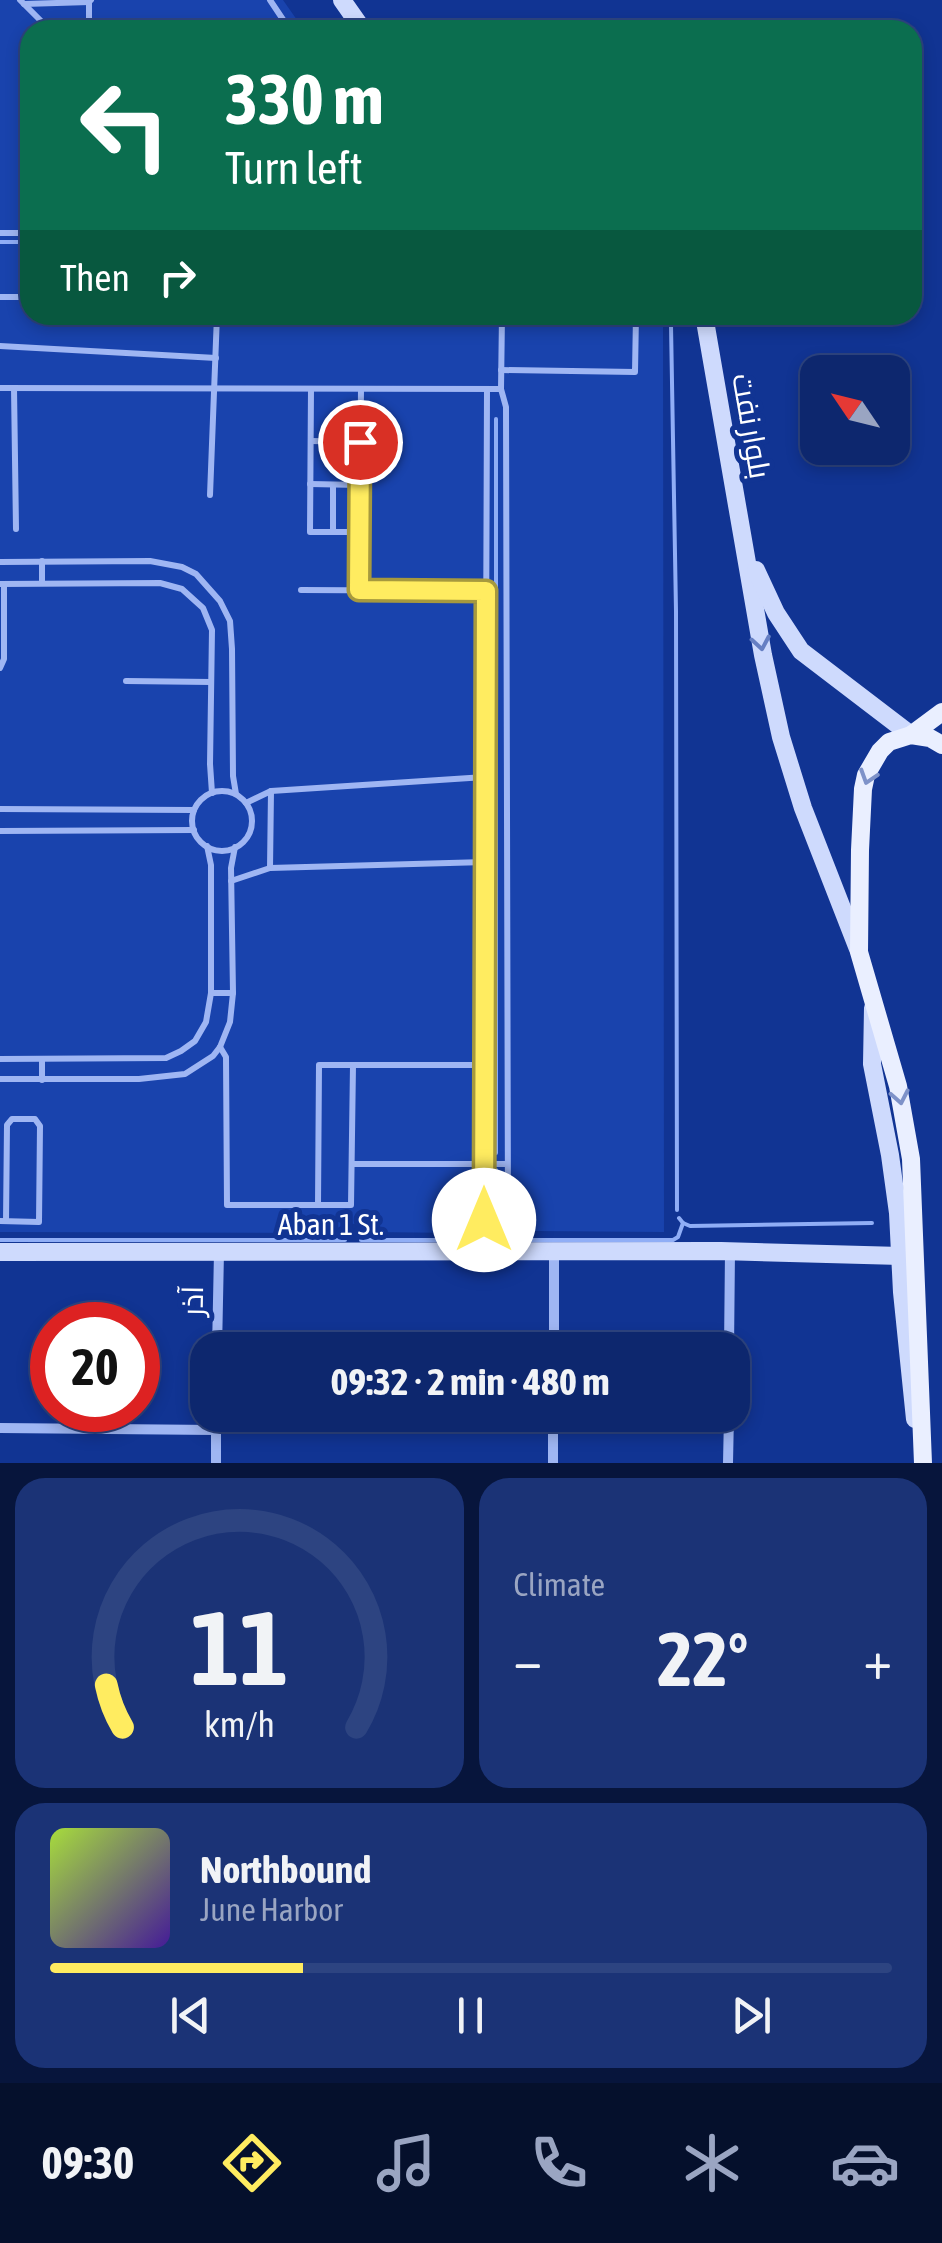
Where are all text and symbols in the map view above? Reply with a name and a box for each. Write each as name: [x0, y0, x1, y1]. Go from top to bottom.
text: 330 m: [225, 59, 384, 139]
icon: left: [60, 60, 190, 190]
text: Turn left: [225, 142, 363, 194]
icon: right: [150, 250, 205, 305]
text: Then: [60, 256, 130, 299]
north arrow: [800, 355, 910, 465]
map controls: [800, 355, 910, 465]
street label: بلوار نفت: [725, 371, 778, 481]
pin: [318, 400, 403, 485]
icon: arrive: [333, 415, 388, 470]
one-way arrow: [750, 635, 771, 652]
one-way arrow: [860, 767, 880, 784]
one-way arrow: [888, 1088, 909, 1105]
position arrow: [432, 1168, 536, 1272]
street label: Aban 1 St.: [278, 1207, 384, 1241]
street label: آذر: [175, 1285, 210, 1319]
speed limit sign: 20: [30, 1302, 160, 1432]
text: 09:32 · 2 min · 480 m: [330, 1360, 610, 1403]
text: Climate: [514, 1566, 605, 1603]
text: 11: [190, 1588, 288, 1707]
text: 22°: [657, 1616, 748, 1702]
text: −: [514, 1628, 542, 1691]
text: +: [863, 1628, 892, 1691]
text: km/h: [204, 1704, 275, 1745]
text: Northbound: [200, 1848, 371, 1891]
text: June Harbor: [200, 1891, 343, 1928]
icon: previous: [163, 1988, 218, 2043]
icon: pause: [443, 1988, 498, 2043]
icon: next: [724, 1988, 779, 2043]
icon: directions: [217, 2128, 287, 2198]
icon: music: [371, 2128, 441, 2198]
icon: phone: [524, 2128, 594, 2198]
icon: climate: [677, 2128, 747, 2198]
icon: car: [830, 2128, 900, 2198]
text: 09:30: [42, 2137, 134, 2189]

